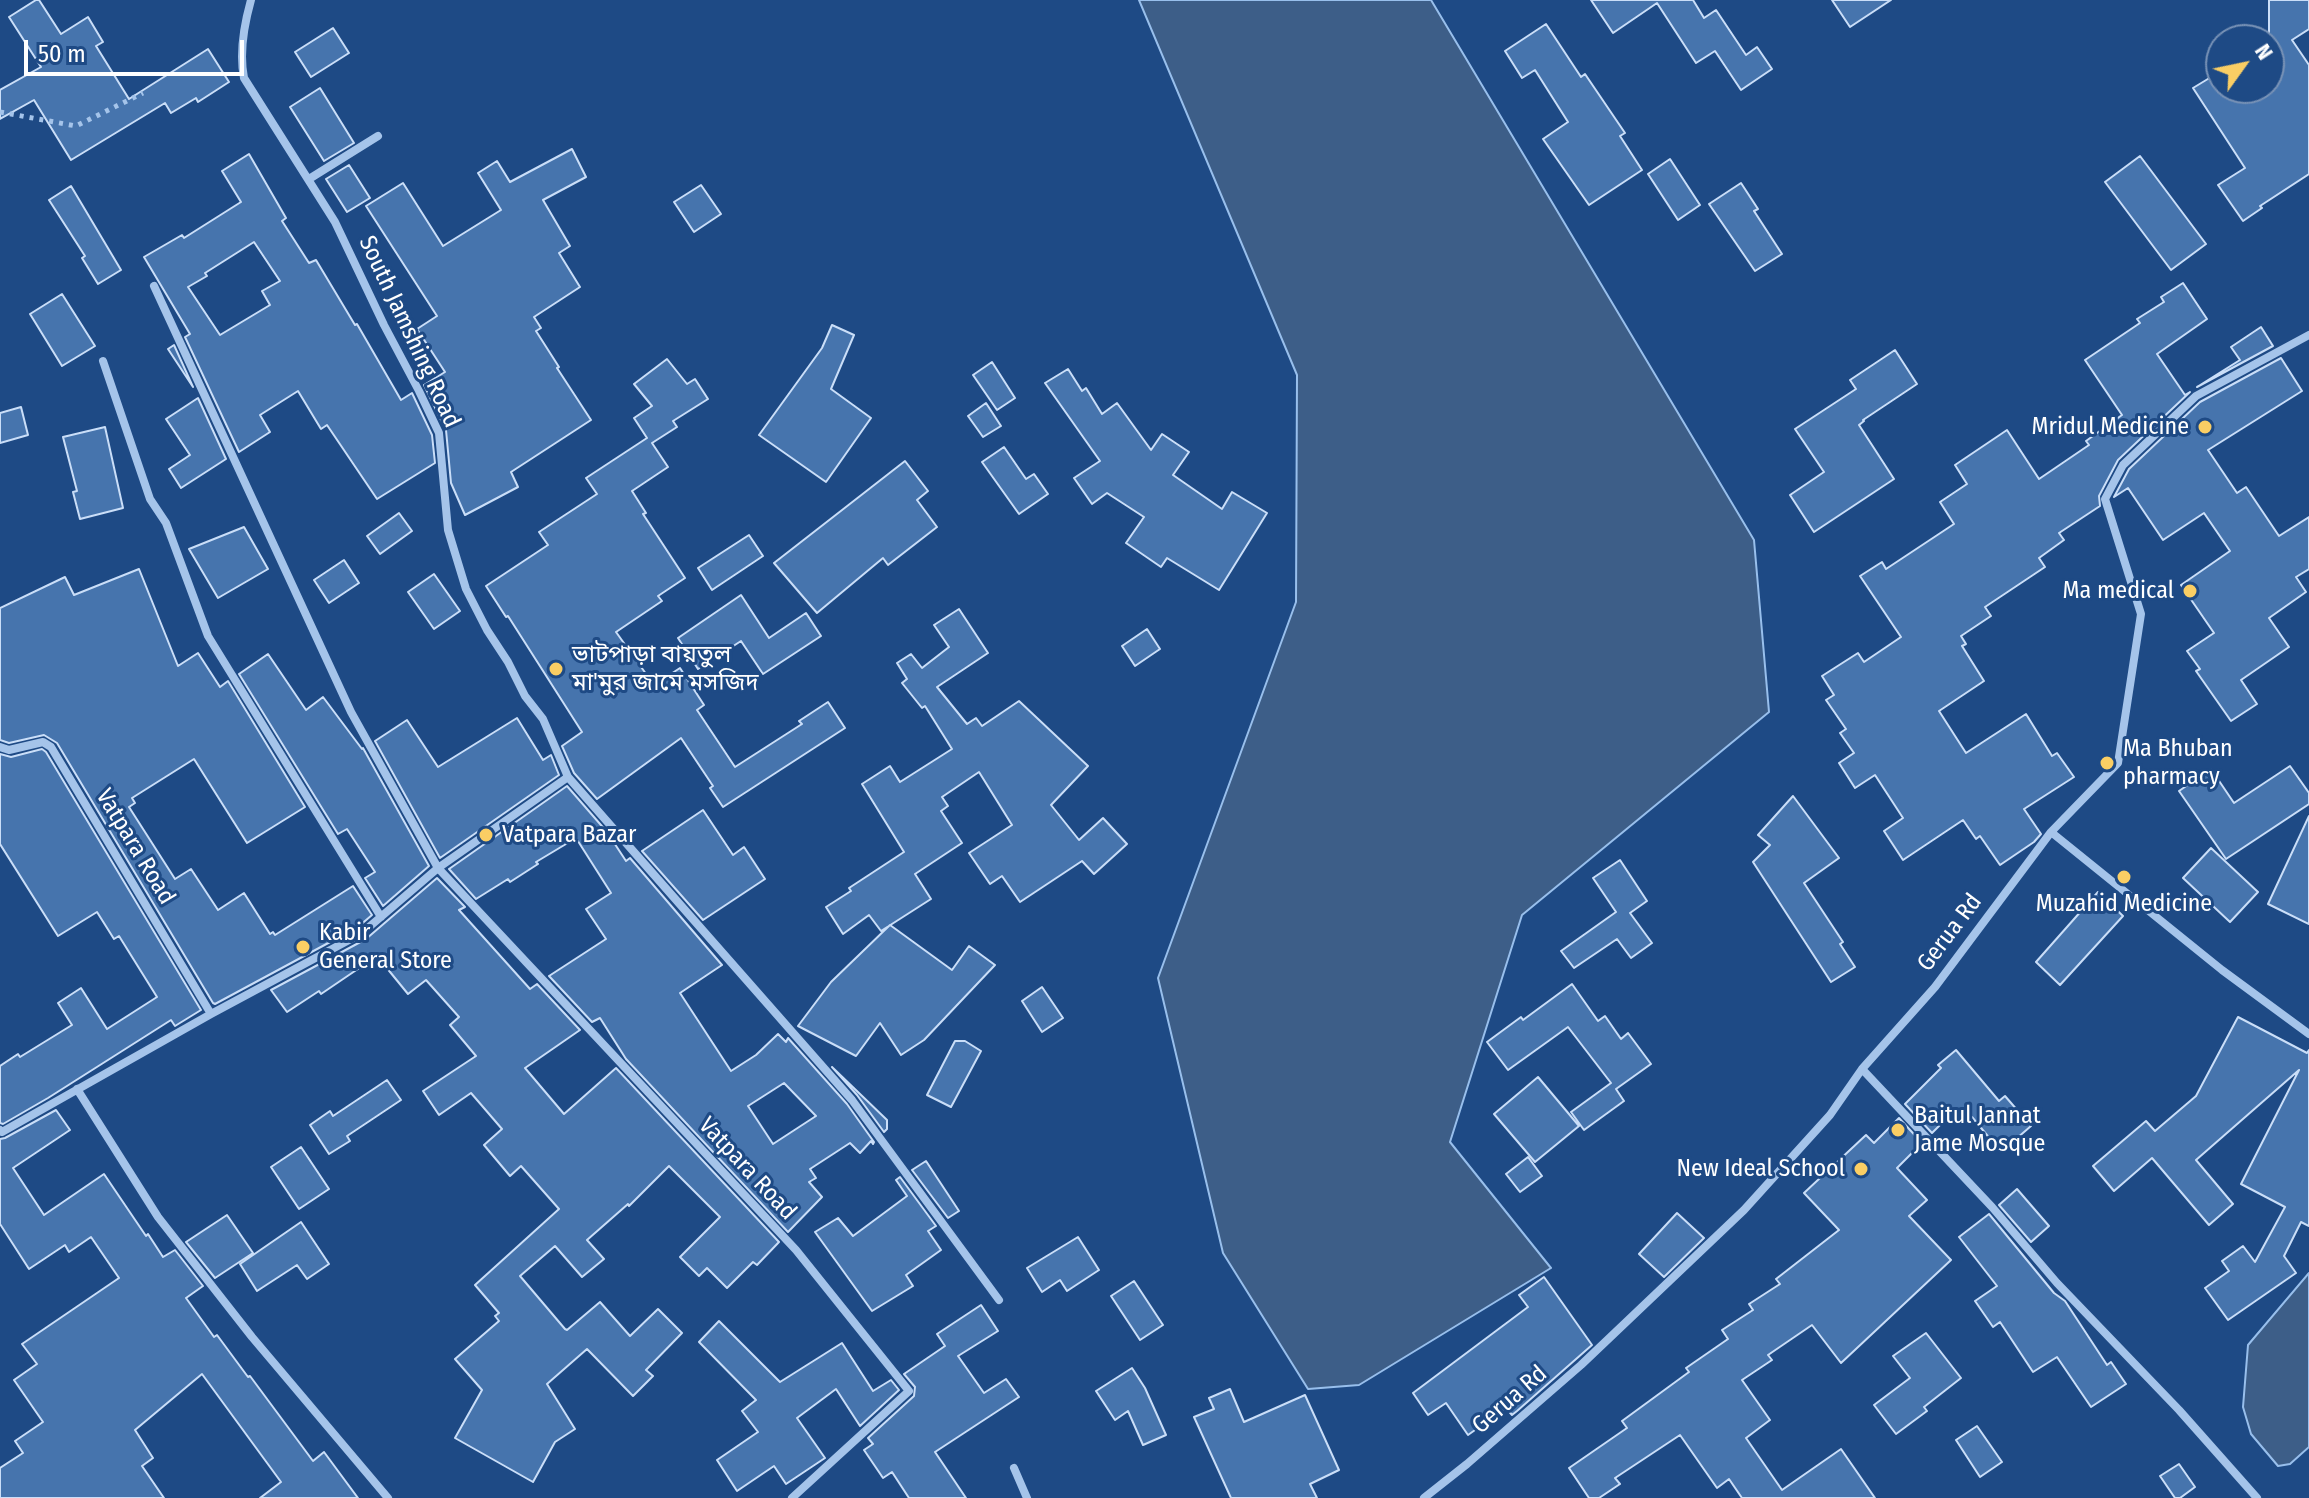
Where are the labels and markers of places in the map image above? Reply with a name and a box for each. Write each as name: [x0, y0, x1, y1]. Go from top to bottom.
place label: Mridul Medicine: [2031, 413, 2189, 441]
marker: Mridul Medicine: [2196, 418, 2214, 436]
place label: Ma medical: [2062, 577, 2174, 605]
marker: Ma medical: [2181, 582, 2199, 600]
place label: ভাটপাড়া বায়তুল মা'মুর জামে মসজিদ: [572, 641, 759, 697]
marker: ভাটপাড়া বায়তুল মা'মুর জামে মসজিদ: [547, 660, 565, 678]
place label: Ma Bhuban pharmacy: [2123, 735, 2233, 791]
marker: Ma Bhuban pharmacy: [2098, 754, 2116, 772]
place label: Vatpara Bazar: [502, 821, 636, 849]
marker: Vatpara Bazar: [477, 826, 495, 844]
marker: Muzahid Medicine: [2115, 868, 2133, 886]
place label: Muzahid Medicine: [2036, 890, 2212, 918]
place label: Kabir General Store: [319, 919, 452, 975]
marker: Kabir General Store: [294, 938, 312, 956]
place label: Baitul Jannat Jame Mosque: [1914, 1102, 2045, 1158]
marker: Baitul Jannat Jame Mosque: [1889, 1121, 1907, 1139]
place label: New Ideal School: [1677, 1155, 1845, 1183]
marker: New Ideal School: [1852, 1160, 1870, 1178]

